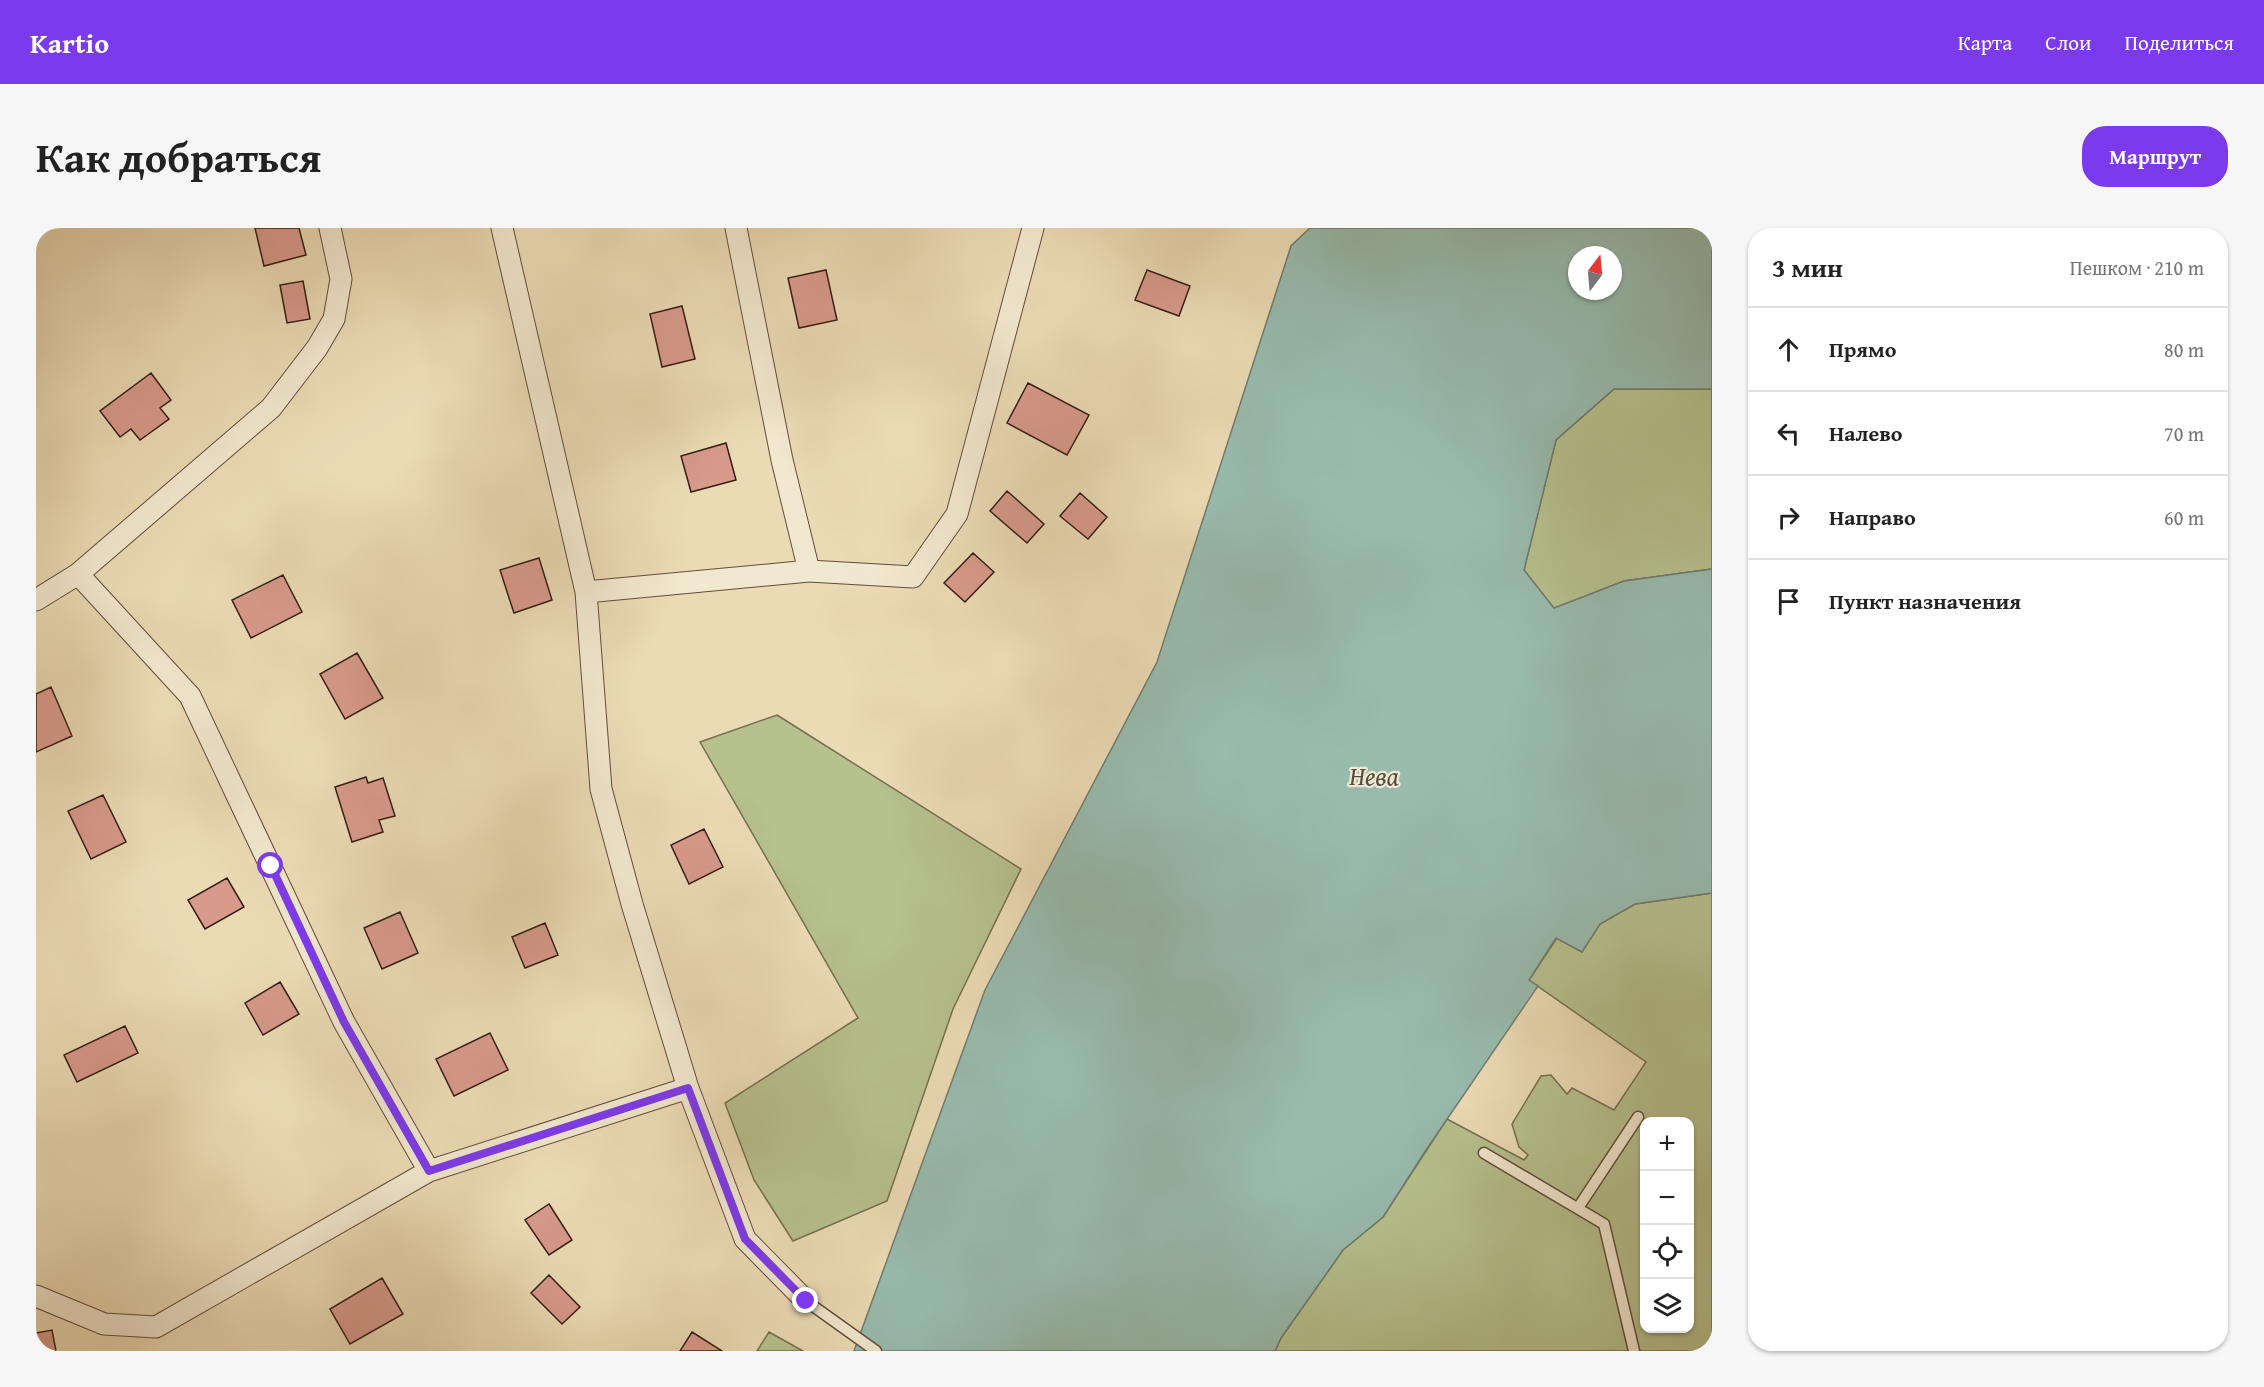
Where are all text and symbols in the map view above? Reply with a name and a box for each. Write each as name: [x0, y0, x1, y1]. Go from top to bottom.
text: Kartio: [30, 22, 109, 63]
text: Карта: [1958, 27, 2012, 58]
text: Слои: [2045, 27, 2091, 58]
text: Поделиться: [2124, 27, 2234, 58]
text: Как добраться: [36, 126, 321, 187]
button: Маршрут: [2082, 126, 2228, 187]
north arrow: [1568, 246, 1622, 300]
text: 3 мин: [1772, 248, 1843, 287]
text: Пешком · 210 m: [2070, 253, 2204, 282]
icon: ahead: [1772, 333, 1805, 366]
text: Прямо: [1829, 333, 1896, 365]
text: 80 m: [2164, 335, 2204, 364]
icon: left: [1772, 417, 1805, 450]
text: Налево: [1829, 417, 1902, 449]
text: 70 m: [2164, 419, 2204, 448]
icon: right: [1772, 501, 1805, 534]
text: Направо: [1829, 501, 1916, 533]
text: 60 m: [2164, 503, 2204, 532]
icon: arrive: [1772, 585, 1805, 618]
text: Пункт назначения: [1829, 585, 2021, 617]
water label: Нева: [1349, 756, 1399, 795]
route start: [257, 852, 283, 878]
map controls: [1640, 1117, 1694, 1333]
button: +: [1640, 1117, 1694, 1171]
button: −: [1640, 1171, 1694, 1225]
button: locate: [1640, 1225, 1694, 1279]
button: layers: [1640, 1279, 1694, 1333]
route end: [792, 1287, 818, 1313]

